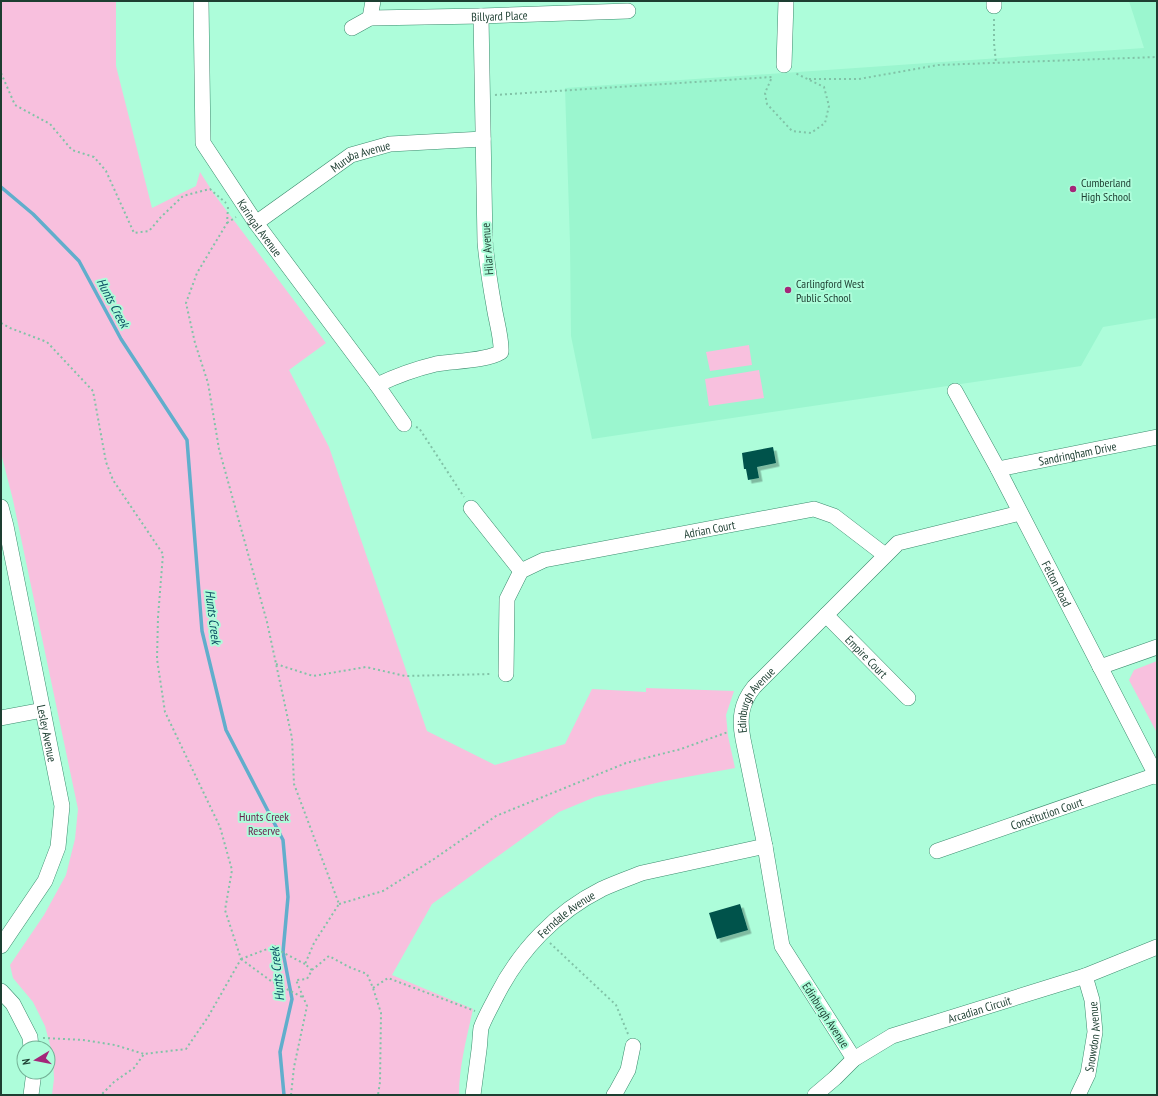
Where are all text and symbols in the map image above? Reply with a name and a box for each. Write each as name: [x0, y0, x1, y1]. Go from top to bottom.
street label: Billyard Place: [471, 7, 528, 24]
street label: Muruba Avenue: [327, 137, 392, 175]
place label: Cumberland High School: [1081, 175, 1131, 204]
marker: Cumberland High School: [1068, 184, 1078, 194]
street label: Karingal Avenue: [235, 196, 286, 259]
street label: Hilar Avenue: [478, 222, 496, 276]
water label: Hunts Creek: [93, 275, 134, 333]
place label: Carlingford West Public School: [796, 276, 865, 305]
marker: Carlingford West Public School: [783, 285, 793, 295]
street label: Sandringham Drive: [1037, 438, 1118, 468]
street label: Adrian Court: [682, 516, 737, 541]
street label: Felton Road: [1039, 558, 1075, 609]
water label: Hunts Creek: [201, 589, 225, 647]
street label: Empire Court: [842, 632, 892, 681]
street label: Edinburgh Avenue: [734, 663, 778, 734]
street label: Lesley Avenue: [34, 703, 60, 763]
street label: Constitution Court: [1008, 793, 1085, 832]
park label: Hunts Creek Reserve: [239, 809, 289, 838]
street label: Ferndale Avenue: [534, 887, 597, 941]
water label: Hunts Creek: [266, 944, 288, 1002]
street label: Edinburgh Avenue: [799, 979, 853, 1051]
street label: Arcadian Circuit: [946, 992, 1013, 1026]
street label: Snowdon Avenue: [1081, 1001, 1102, 1073]
north arrow: [16, 1040, 56, 1080]
text: N: [19, 1058, 34, 1066]

